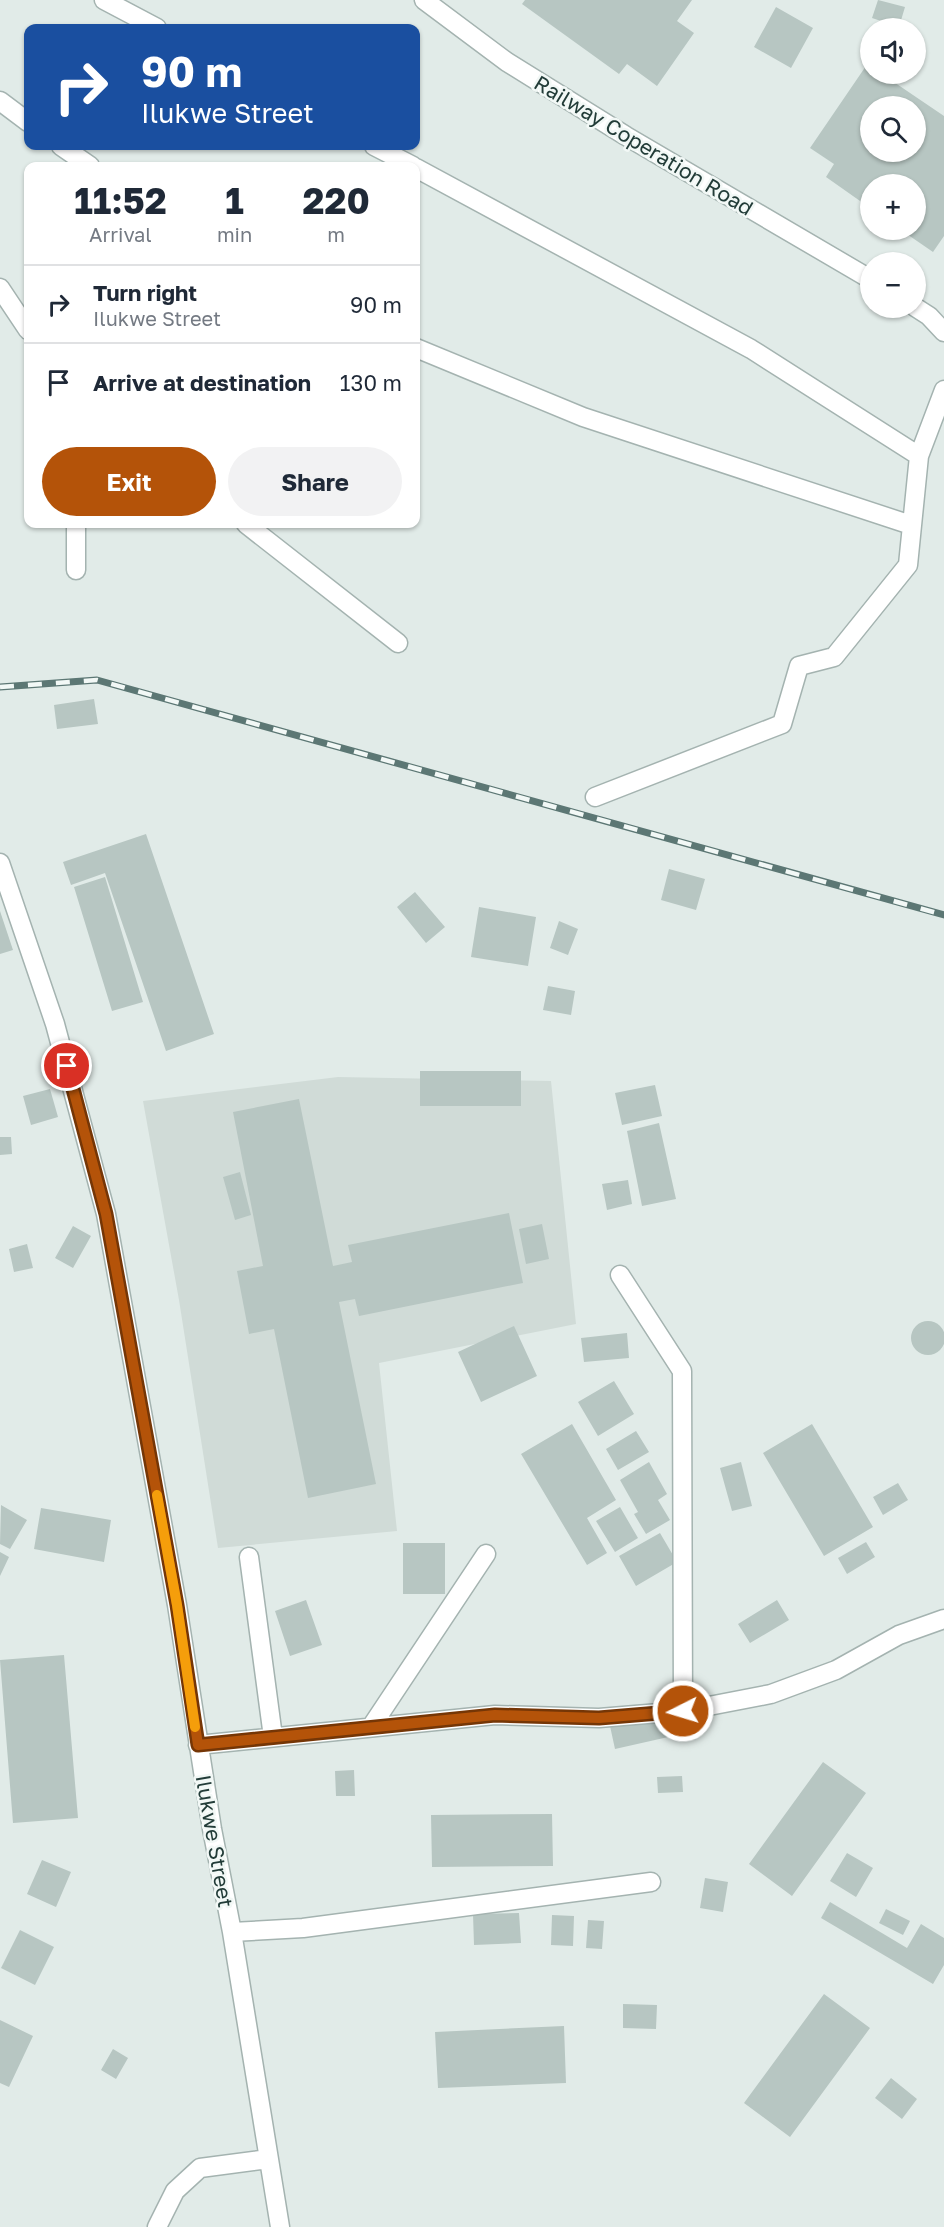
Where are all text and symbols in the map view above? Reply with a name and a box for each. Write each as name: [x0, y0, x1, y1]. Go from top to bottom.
map controls: [860, 18, 926, 318]
button: sound: [860, 18, 926, 84]
text: 90 m: [141, 46, 242, 96]
icon: right: [42, 48, 120, 126]
street label: Railway Coperation Road: [530, 69, 758, 221]
button: search: [860, 96, 926, 162]
text: Ilukwe Street: [141, 97, 314, 129]
button: +: [860, 174, 926, 240]
text: 11:52: [74, 179, 167, 222]
text: 1: [225, 179, 244, 222]
text: 220: [302, 179, 370, 222]
text: Arrival: [89, 222, 152, 246]
text: min: [217, 222, 252, 246]
text: m: [327, 222, 345, 246]
button: −: [860, 252, 926, 318]
text: Turn right: [93, 279, 197, 306]
icon: right: [42, 288, 75, 321]
text: 90 m: [350, 291, 402, 318]
text: Ilukwe Street: [93, 306, 221, 330]
icon: arrive: [42, 366, 75, 399]
text: Arrive at destination: [93, 369, 311, 396]
text: 130 m: [340, 369, 402, 396]
button: Exit: [42, 447, 216, 516]
button: Share: [228, 447, 402, 516]
pin: [41, 1040, 92, 1091]
icon: arrive: [50, 1049, 83, 1082]
position arrow: [651, 1679, 715, 1743]
street label: Ilukwe Street: [191, 1773, 239, 1909]

